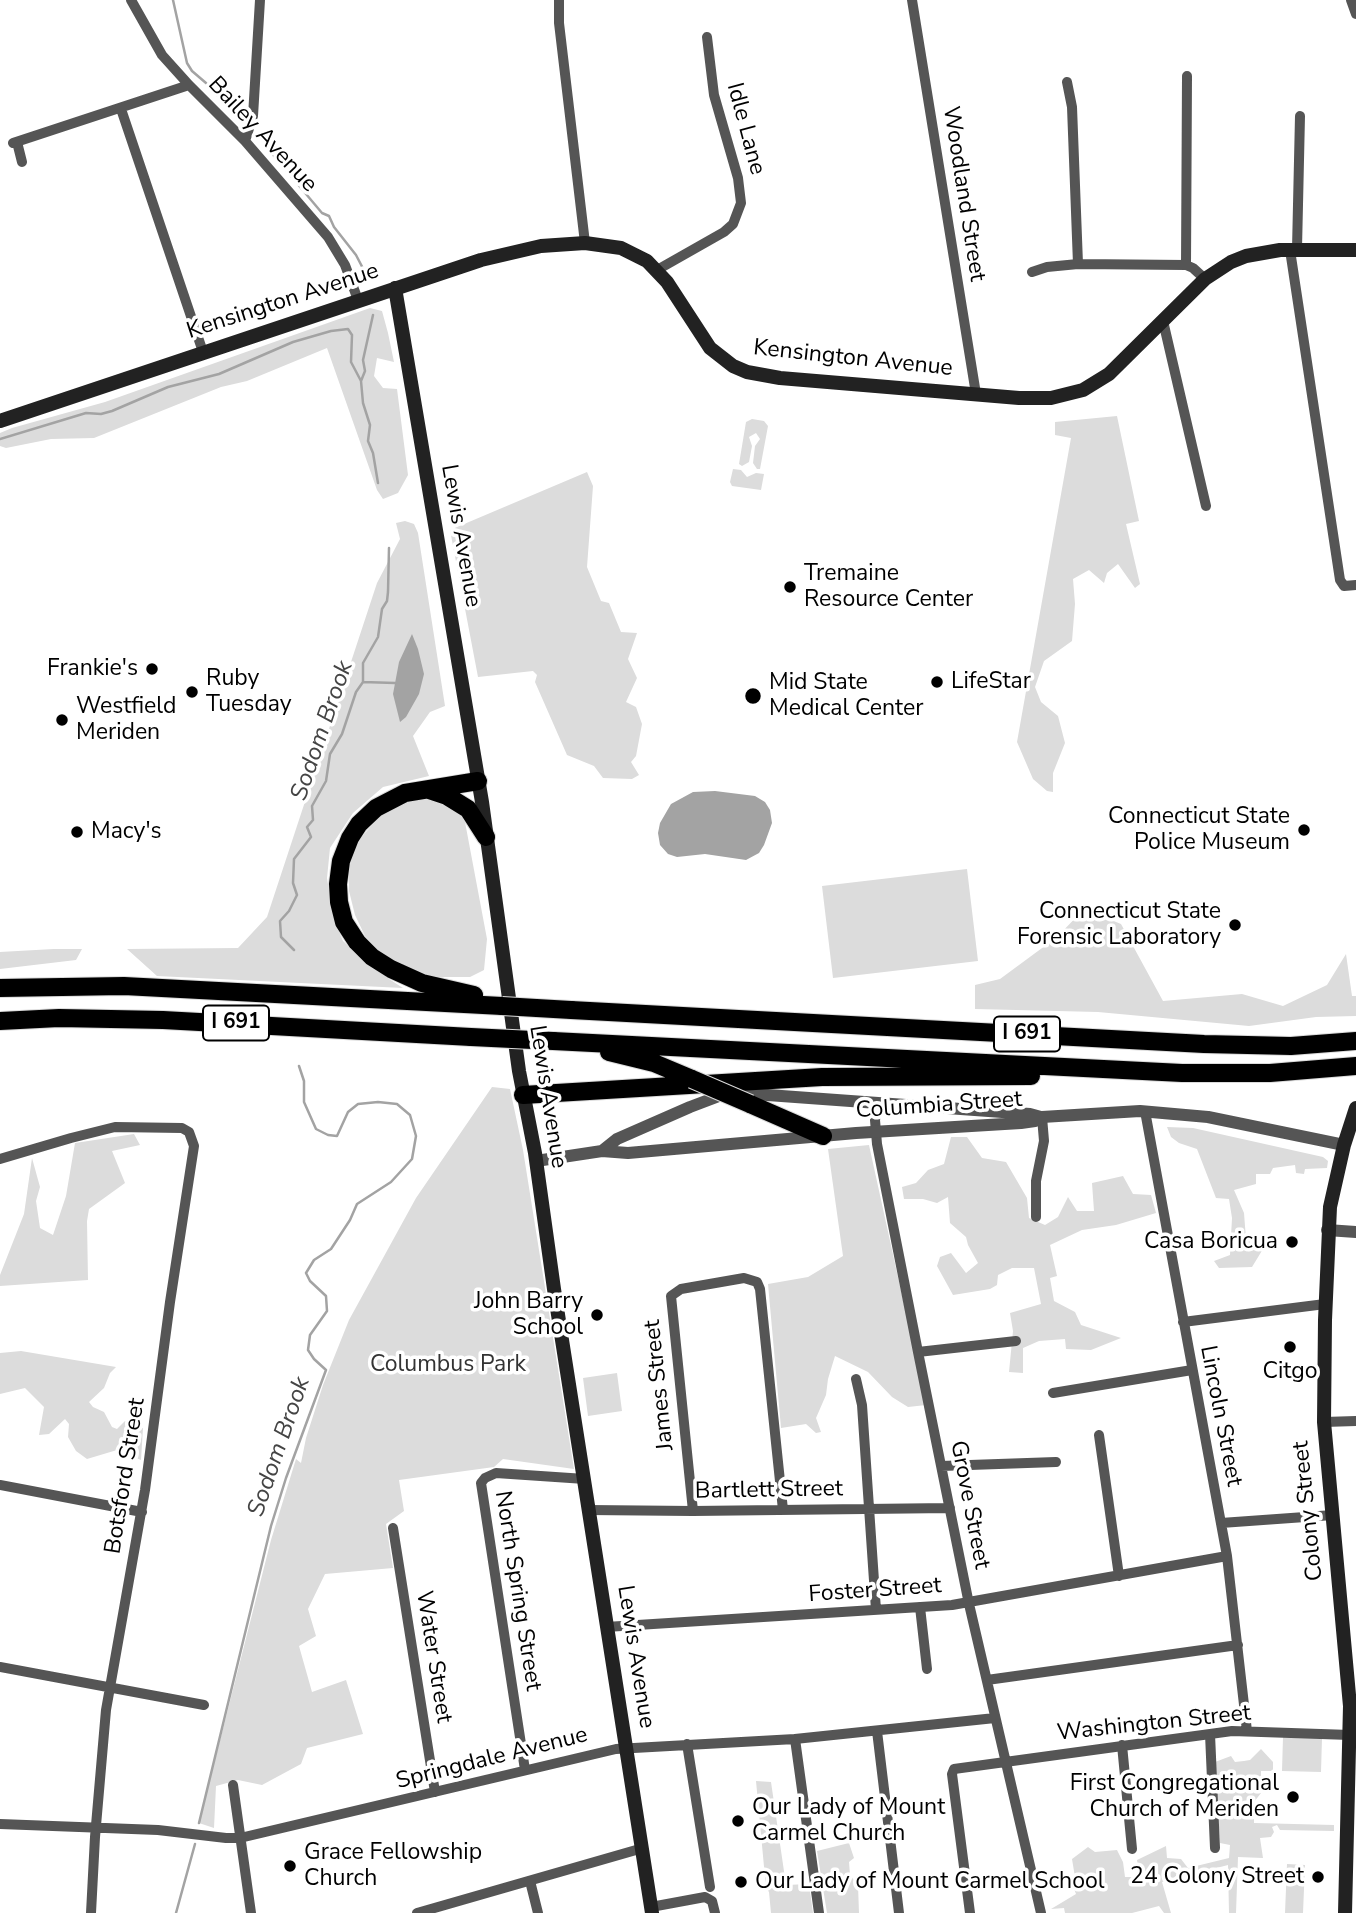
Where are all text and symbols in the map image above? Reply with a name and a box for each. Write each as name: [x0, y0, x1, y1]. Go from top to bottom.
street label: Bailey Avenue: [201, 72, 323, 198]
street label: Idle Lane: [719, 80, 771, 178]
street label: Woodland Street: [936, 104, 990, 284]
street label: Kensington Avenue: [183, 258, 383, 346]
street label: Kensington Avenue: [752, 335, 954, 383]
street label: Lewis Avenue: [434, 463, 486, 609]
place label: Tremaine Resource Center: [804, 560, 973, 614]
marker: Tremaine Resource Center: [782, 579, 798, 595]
place label: Frankie's: [47, 655, 138, 683]
water label: Sodom Brook: [286, 658, 360, 804]
marker: Frankie's: [144, 661, 160, 677]
place label: Ruby Tuesday: [206, 665, 292, 719]
place label: LifeStar: [951, 668, 1031, 696]
place label: Mid State Medical Center: [769, 669, 923, 723]
marker: LifeStar: [929, 674, 945, 690]
marker: Ruby Tuesday: [184, 684, 200, 700]
marker: Mid State Medical Center: [743, 686, 763, 706]
place label: Westfield Meriden: [76, 693, 176, 747]
marker: Westfield Meriden: [54, 712, 70, 728]
place label: Connecticut State Police Museum: [1108, 803, 1290, 857]
place label: Macy's: [91, 818, 162, 846]
marker: Connecticut State Police Museum: [1296, 822, 1312, 838]
marker: Macy's: [69, 824, 85, 840]
place label: Connecticut State Forensic Laboratory: [1017, 898, 1221, 952]
marker: Connecticut State Forensic Laboratory: [1227, 917, 1243, 933]
road number: I 691: [203, 1006, 269, 1040]
road number: I 691: [994, 1016, 1060, 1052]
street label: Lewis Avenue: [522, 1024, 572, 1170]
street label: Columbia Street: [855, 1086, 1023, 1126]
place label: Casa Boricua: [1144, 1228, 1278, 1256]
marker: Casa Boricua: [1284, 1234, 1300, 1250]
place label: John Barry School: [474, 1288, 583, 1342]
marker: John Barry School: [589, 1307, 605, 1323]
street label: James Street: [639, 1318, 681, 1452]
marker: Citgo: [1282, 1339, 1298, 1355]
street label: Lincoln Street: [1193, 1343, 1247, 1489]
park label: Columbus Park: [370, 1351, 526, 1379]
place label: Citgo: [1262, 1358, 1318, 1386]
water label: Sodom Brook: [243, 1374, 317, 1520]
street label: Botsford Street: [100, 1396, 152, 1556]
street label: Grove Street: [943, 1439, 995, 1571]
street label: Colony Street: [1288, 1440, 1330, 1582]
street label: Bartlett Street: [695, 1476, 843, 1506]
street label: North Spring Street: [488, 1489, 546, 1693]
street label: Foster Street: [808, 1573, 942, 1609]
street label: Lewis Avenue: [610, 1584, 660, 1730]
street label: Water Street: [409, 1589, 457, 1725]
street label: Washington Street: [1056, 1700, 1252, 1748]
street label: Springdale Avenue: [393, 1722, 591, 1796]
place label: First Congregational Church of Meriden: [1070, 1770, 1279, 1824]
marker: First Congregational Church of Meriden: [1285, 1789, 1301, 1805]
place label: Our Lady of Mount Carmel Church: [752, 1794, 945, 1848]
marker: Our Lady of Mount Carmel Church: [730, 1813, 746, 1829]
place label: Grace Fellowship Church: [304, 1839, 482, 1893]
marker: Grace Fellowship Church: [282, 1858, 298, 1874]
place label: 24 Colony Street: [1130, 1863, 1304, 1891]
place label: Our Lady of Mount Carmel School: [755, 1868, 1105, 1896]
marker: 24 Colony Street: [1310, 1869, 1326, 1885]
marker: Our Lady of Mount Carmel School: [733, 1874, 749, 1890]

